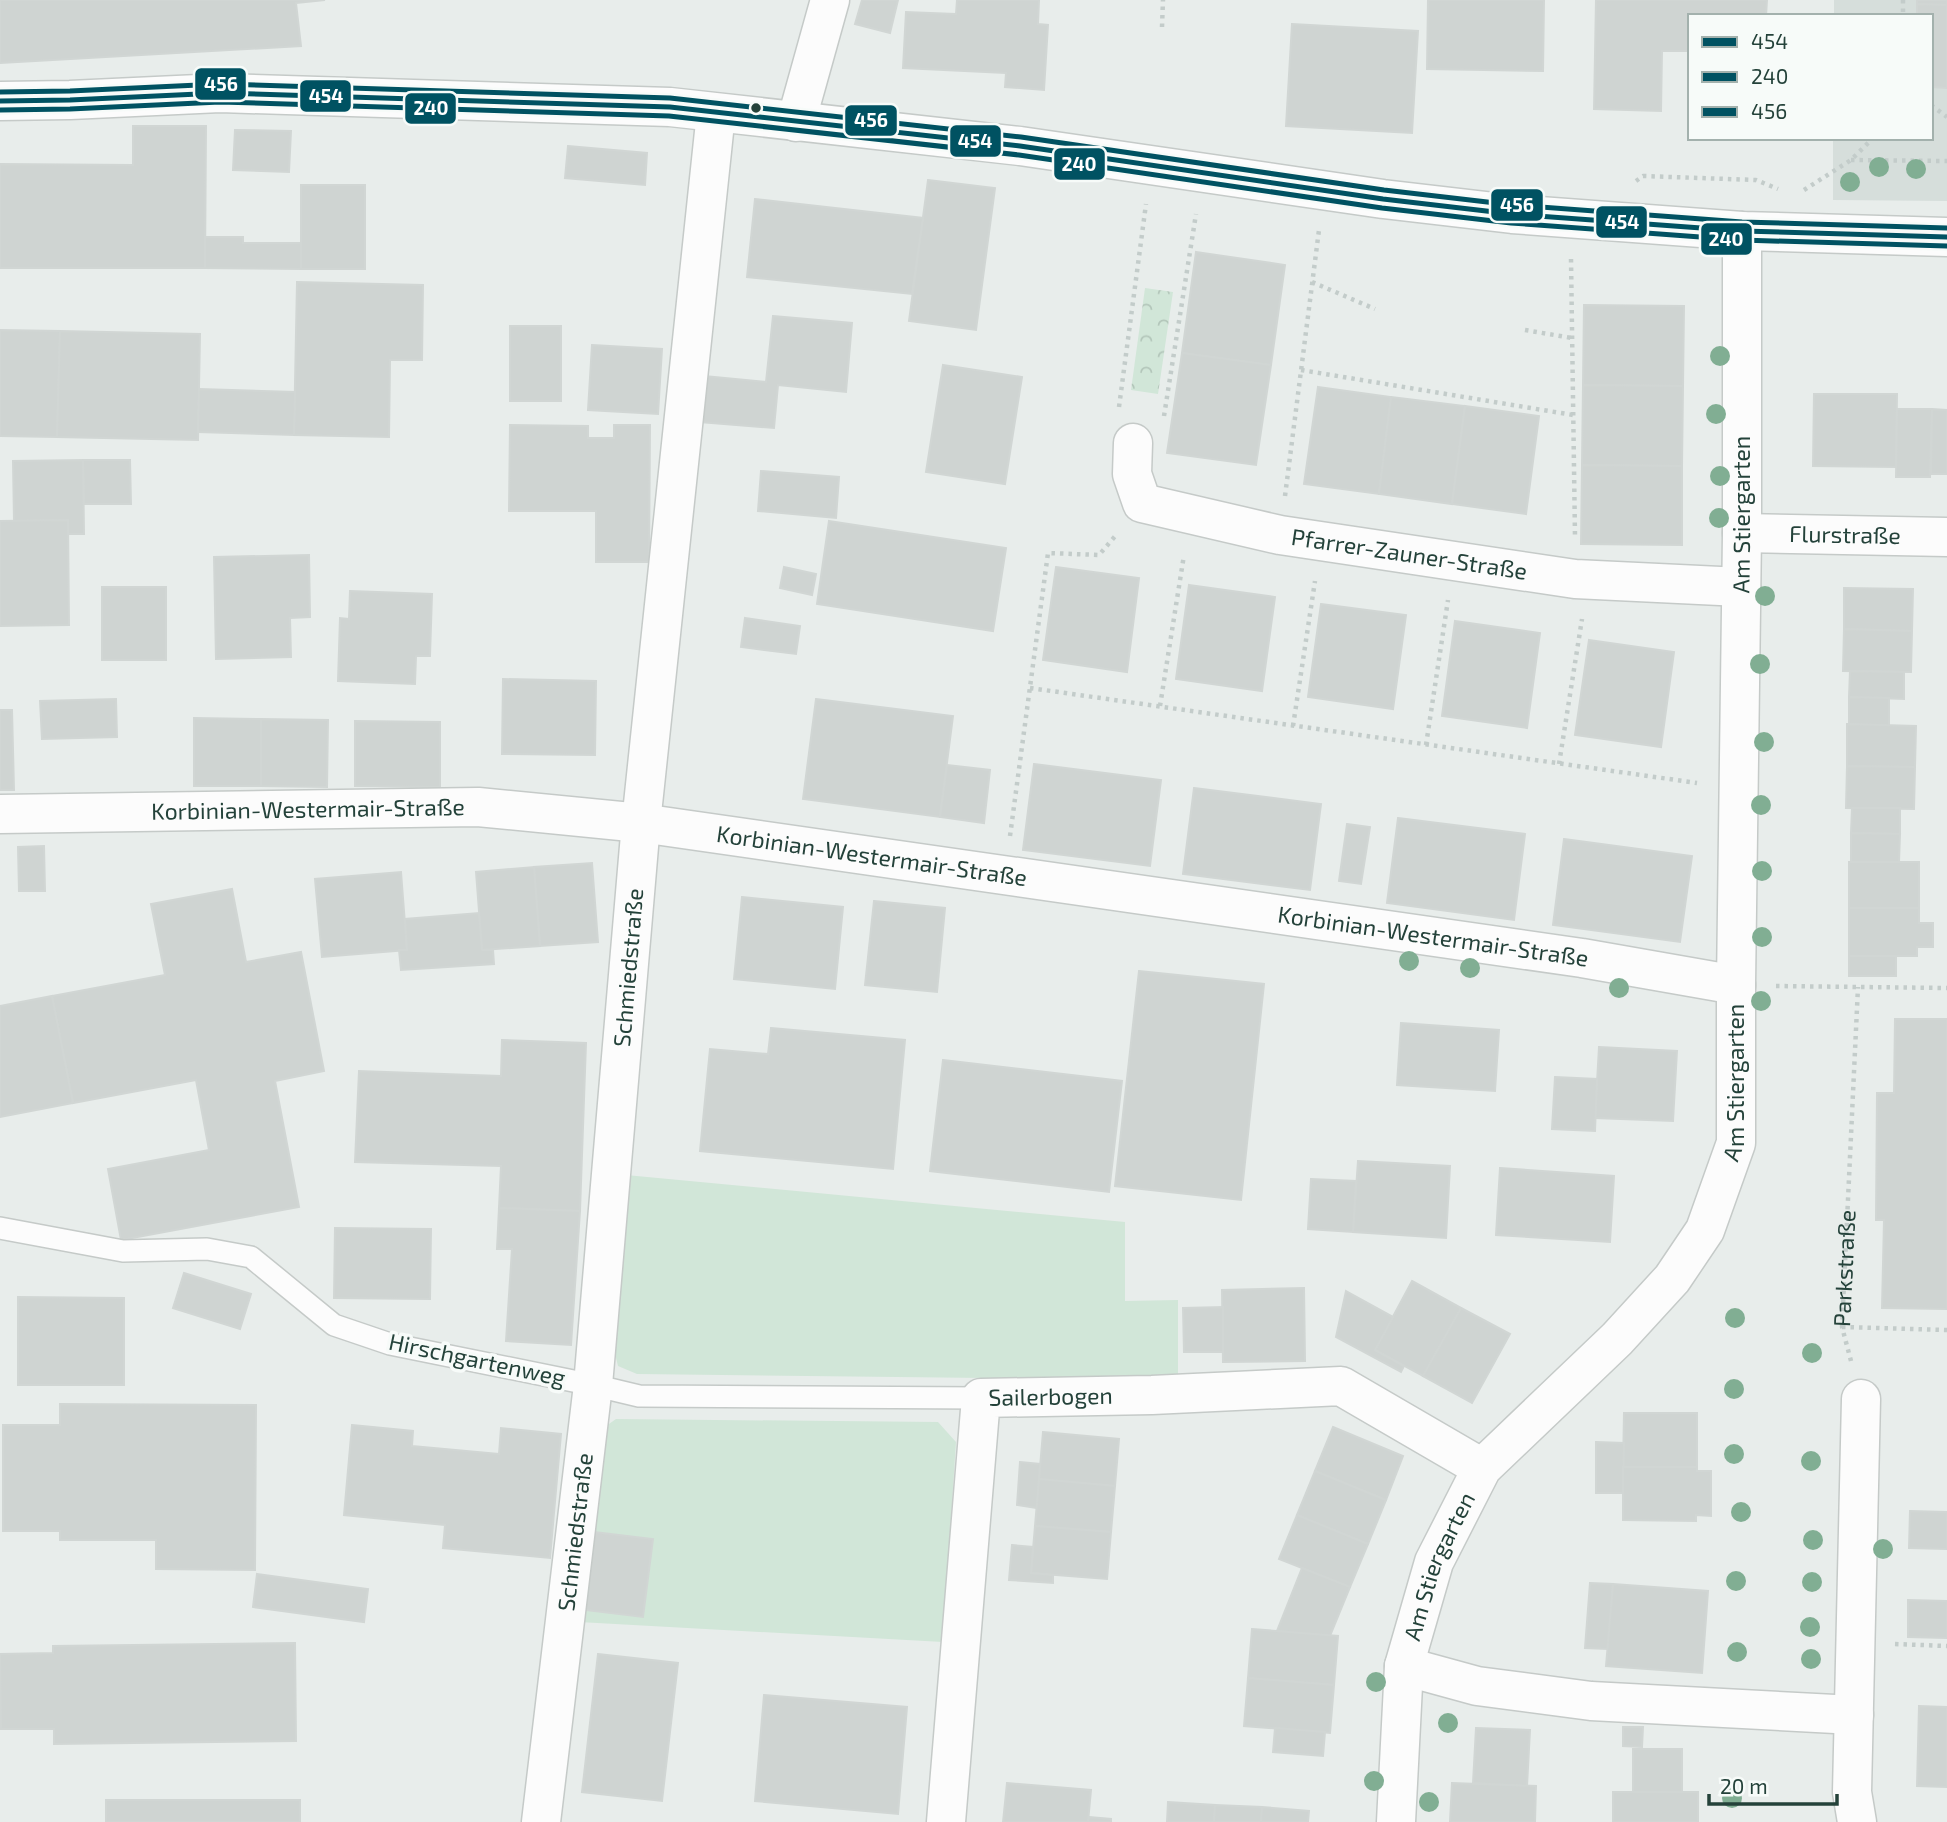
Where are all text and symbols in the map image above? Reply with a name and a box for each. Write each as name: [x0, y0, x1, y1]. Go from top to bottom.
legend: [1688, 14, 1933, 140]
text: 454: [1751, 28, 1788, 53]
text: 240: [1751, 63, 1788, 88]
line badge: 456: [194, 67, 247, 101]
text: 456: [204, 72, 238, 95]
line badge: 454: [299, 79, 352, 113]
text: 454: [309, 84, 343, 107]
line badge: 240: [404, 92, 457, 125]
text: 240: [413, 96, 449, 119]
text: 456: [1751, 98, 1787, 123]
unlabelled marker: [749, 101, 763, 115]
line badge: 456: [844, 104, 898, 137]
text: 456: [854, 108, 888, 131]
line badge: 454: [949, 124, 1002, 158]
text: 454: [958, 129, 992, 152]
line badge: 240: [1053, 147, 1106, 181]
text: 240: [1061, 152, 1097, 175]
line badge: 456: [1490, 188, 1544, 222]
text: 456: [1500, 193, 1534, 216]
line badge: 454: [1595, 205, 1648, 239]
text: 454: [1605, 210, 1639, 233]
line badge: 240: [1700, 222, 1753, 256]
text: 240: [1708, 227, 1744, 250]
street label: Am Stiergarten: [1726, 436, 1755, 593]
street label: Flurstraße: [1789, 519, 1901, 549]
street label: Pfarrer-Zauner-Straße: [1290, 522, 1529, 585]
street label: Korbinian-Westermair-Straße: [151, 792, 465, 825]
street label: Korbinian-Westermair-Straße: [715, 819, 1029, 891]
street label: Schmiedstraße: [607, 887, 648, 1048]
street label: Korbinian-Westermair-Straße: [1276, 900, 1591, 972]
street label: Am Stiergarten: [1716, 1004, 1749, 1165]
street label: Parkstraße: [1827, 1209, 1861, 1327]
street label: Hirschgartenweg: [386, 1327, 568, 1391]
street label: Sailerbogen: [988, 1381, 1113, 1411]
street label: Schmiedstraße: [551, 1451, 598, 1613]
street label: Am Stiergarten: [1397, 1487, 1480, 1644]
scale bar: [1709, 1762, 1837, 1806]
text: 20 m: [1720, 1773, 1768, 1798]

